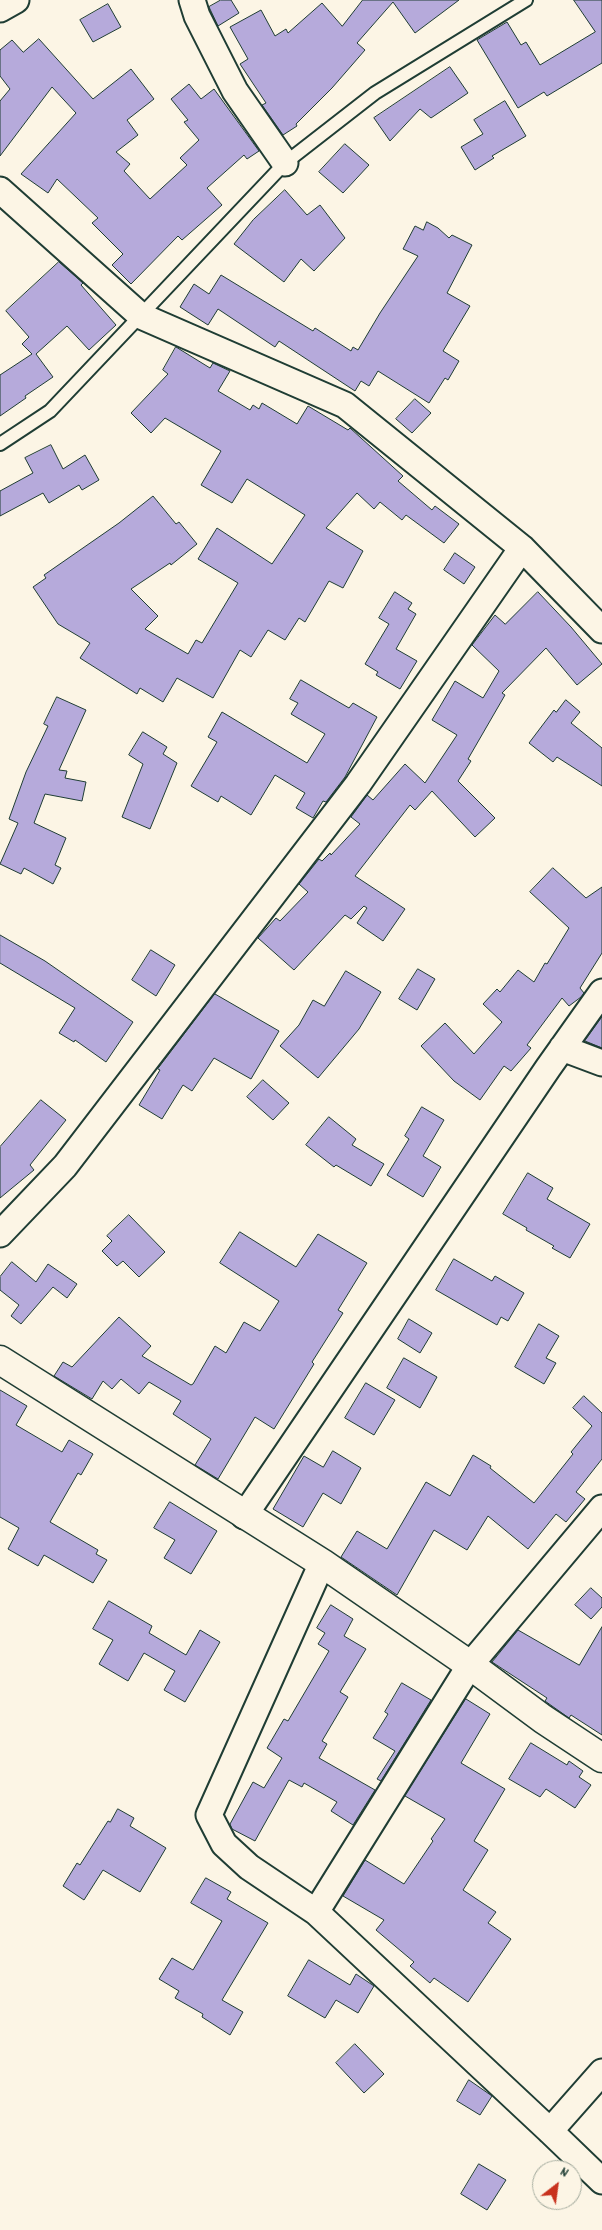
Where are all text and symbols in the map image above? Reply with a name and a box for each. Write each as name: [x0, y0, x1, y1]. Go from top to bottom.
north arrow: [532, 2160, 582, 2210]
text: N: [556, 2162, 572, 2183]

